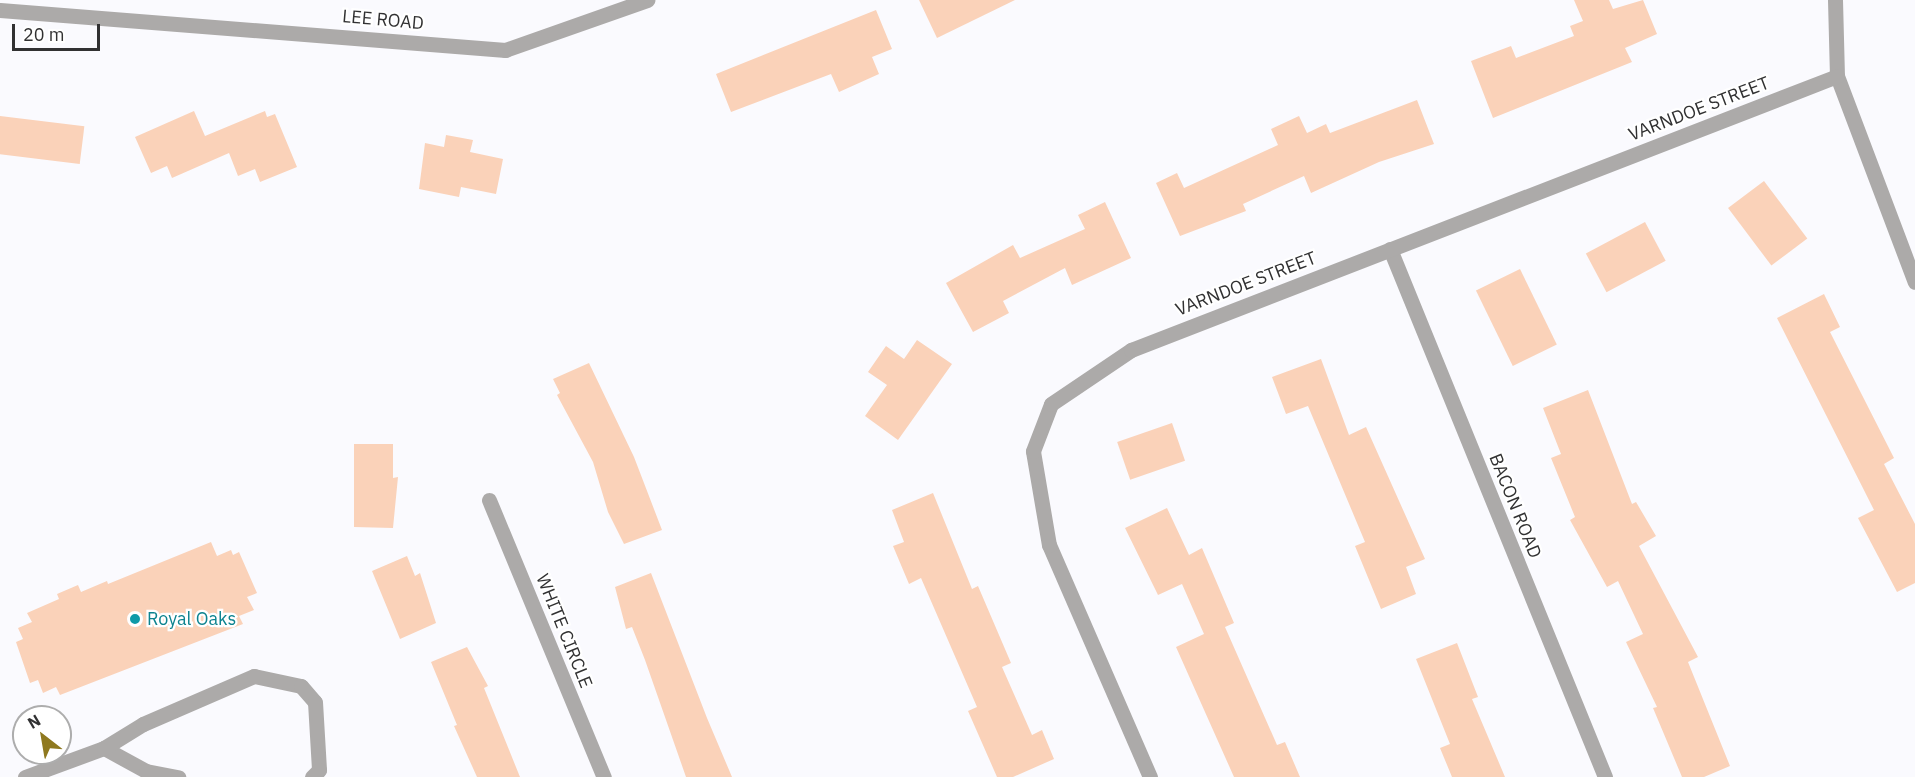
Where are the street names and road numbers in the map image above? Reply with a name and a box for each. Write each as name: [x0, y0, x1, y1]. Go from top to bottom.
street label: LEE ROAD: [341, 6, 425, 34]
street label: VARNDOE STREET: [1626, 72, 1772, 146]
street label: VARNDOE STREET: [1173, 247, 1319, 321]
street label: BACON ROAD: [1484, 451, 1546, 561]
street label: WHITE CIRCLE: [531, 571, 597, 691]

